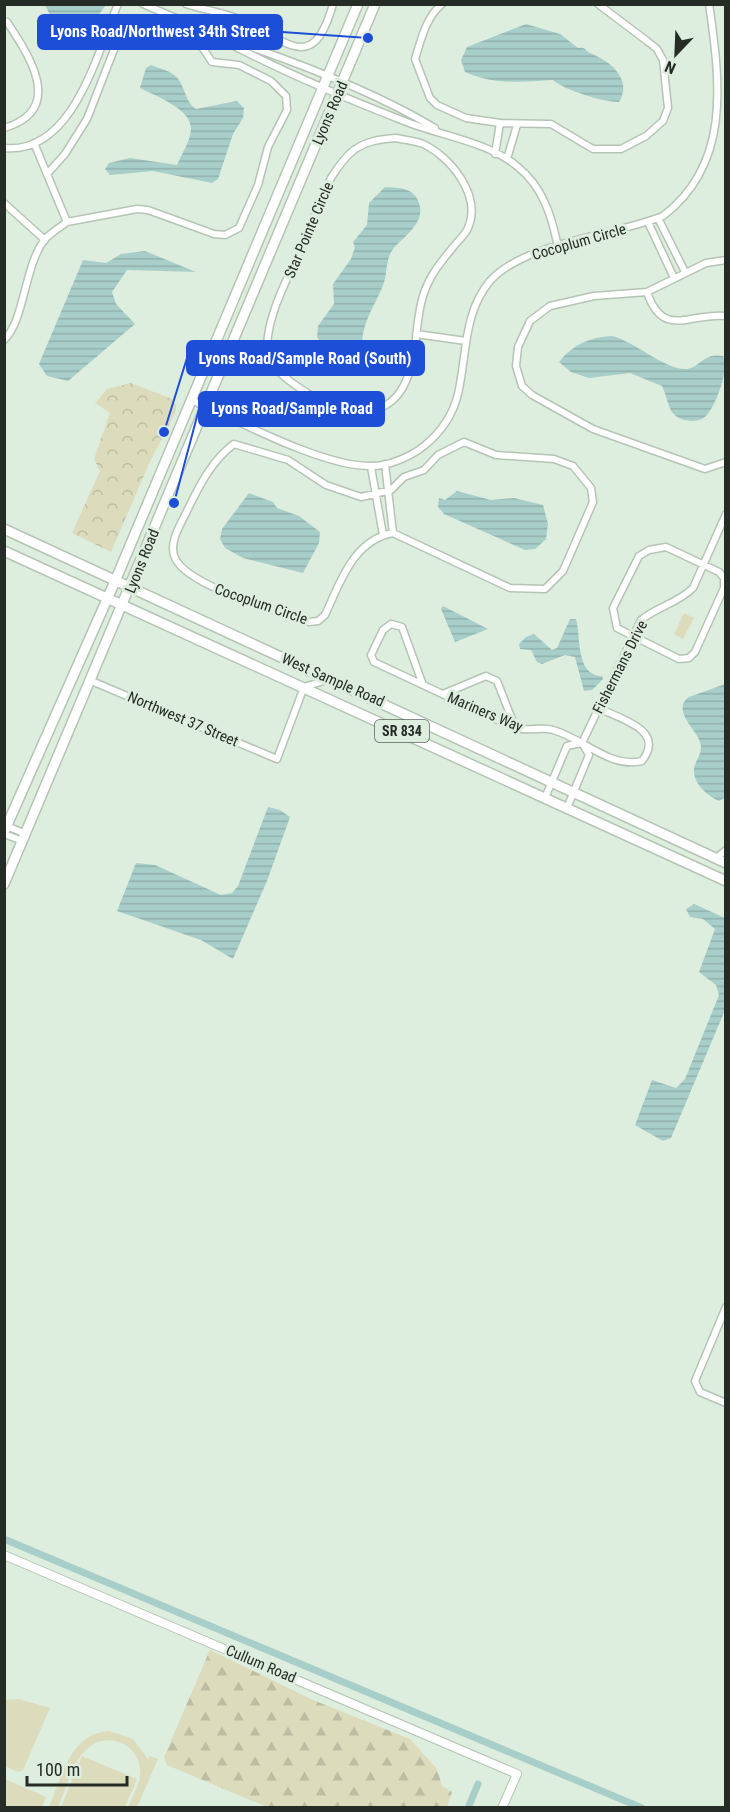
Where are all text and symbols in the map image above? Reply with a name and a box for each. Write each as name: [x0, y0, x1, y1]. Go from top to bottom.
callout: Lyons Road/Northwest 34th Street: [38, 15, 282, 49]
text: Lyons Road/Northwest 34th Street: [50, 22, 270, 41]
north arrow: [646, 24, 706, 84]
text: N: [662, 57, 679, 78]
street label: Lyons Road: [309, 78, 351, 148]
street label: Star Pointe Circle: [281, 179, 337, 281]
street label: Cocoplum Circle: [530, 220, 628, 264]
callout: Lyons Road/Sample Road (South): [187, 341, 424, 375]
text: Lyons Road/Sample Road (South): [199, 349, 411, 368]
callout: Lyons Road/Sample Road: [199, 392, 384, 426]
text: Lyons Road/Sample Road: [211, 399, 373, 418]
street label: Lyons Road: [121, 526, 163, 596]
street label: Cocoplum Circle: [212, 580, 310, 628]
street label: Fishermans Drive: [589, 617, 651, 717]
street label: West Sample Road: [279, 649, 387, 711]
street label: Northwest 37 Street: [125, 688, 241, 750]
street label: Mariners Way: [445, 688, 525, 736]
road number: SR 834: [375, 720, 429, 742]
street label: Cullum Road: [223, 1641, 299, 1687]
scale bar: [27, 1749, 128, 1787]
text: 100 m: [36, 1759, 80, 1780]

